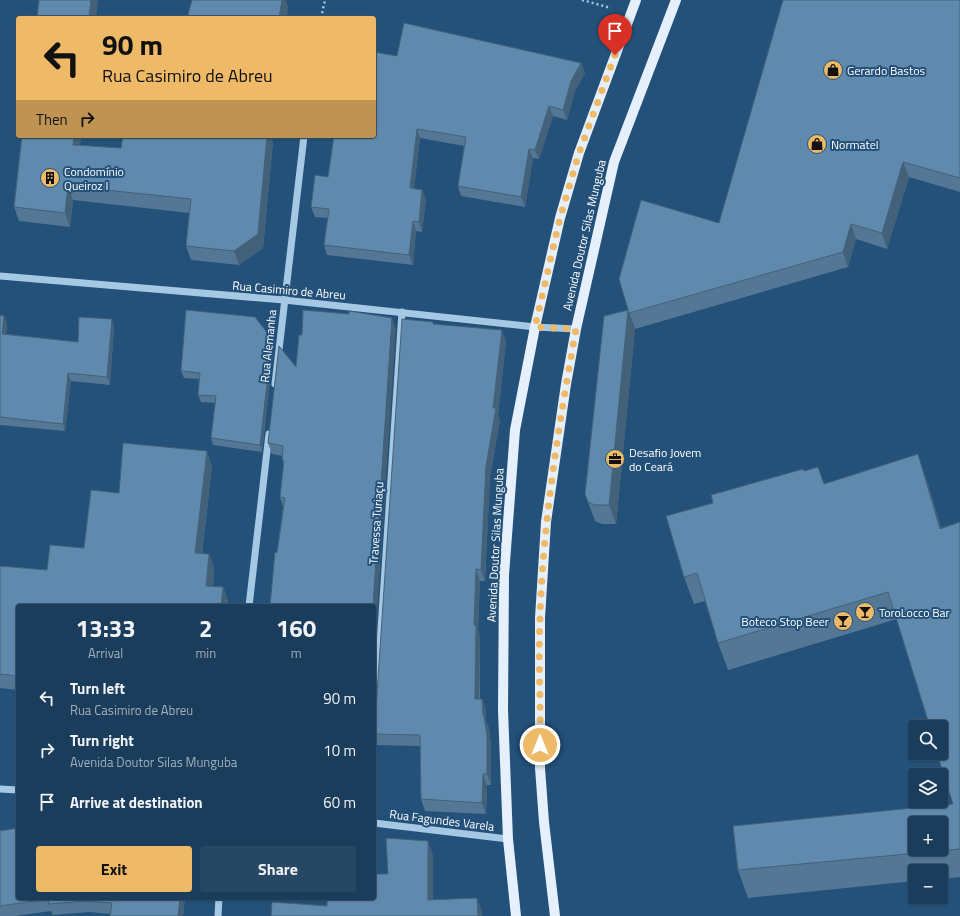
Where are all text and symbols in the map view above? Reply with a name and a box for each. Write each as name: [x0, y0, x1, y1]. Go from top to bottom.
pin: [598, 14, 632, 55]
icon: arrive: [604, 20, 626, 42]
text: 90 m: [102, 23, 163, 66]
icon: left: [36, 32, 88, 84]
shop icon: Gerardo Bastos: [822, 59, 844, 81]
place label: Gerardo Bastos: [847, 61, 925, 80]
text: Rua Casimiro de Abreu: [102, 62, 273, 89]
text: Then: [36, 108, 68, 131]
icon: right: [76, 108, 98, 130]
shop icon: Normatel: [806, 133, 828, 155]
place label: Normatel: [831, 135, 879, 154]
street label: Avenida Doutor Silas Munguba: [557, 158, 611, 312]
place label: Condomínio Queiroz I: [64, 162, 124, 195]
building icon: Condomínio Queiroz I: [39, 167, 61, 189]
street label: Rua Casimiro de Abreu: [231, 276, 347, 304]
street label: Rua Alemanha: [255, 309, 281, 383]
place label: Desafio Jovem do Ceará: [629, 443, 701, 476]
office icon: Desafio Jovem do Ceará: [604, 448, 626, 470]
street label: Avenida Doutor Silas Munguba: [481, 467, 509, 623]
street label: Travessa Turiaçu: [364, 481, 388, 565]
bar icon: ToroLocco Bar: [854, 601, 876, 623]
place label: ToroLocco Bar: [879, 603, 950, 622]
text: 13:33: [76, 610, 136, 646]
text: 2: [199, 610, 213, 646]
text: 160: [276, 610, 316, 646]
bar icon: Boteco Stop Beer: [832, 610, 854, 632]
place label: Boteco Stop Beer: [741, 612, 829, 631]
text: Arrival: [88, 643, 123, 663]
text: min: [195, 643, 216, 663]
text: m: [291, 643, 302, 663]
text: Turn left: [70, 677, 125, 700]
icon: left: [36, 687, 58, 709]
text: 90 m: [323, 687, 356, 710]
text: Rua Casimiro de Abreu: [70, 700, 193, 720]
map controls: [908, 720, 948, 904]
button: search: [908, 720, 948, 760]
position arrow: [519, 724, 561, 766]
text: Turn right: [70, 729, 134, 752]
icon: right: [36, 739, 58, 761]
text: 10 m: [323, 739, 356, 762]
text: Avenida Doutor Silas Munguba: [70, 752, 237, 772]
button: layers: [908, 768, 948, 808]
icon: arrive: [36, 791, 58, 813]
text: Arrive at destination: [70, 791, 203, 814]
text: 60 m: [323, 791, 356, 814]
street label: Rua Fagundes Varela: [389, 804, 495, 836]
button: +: [908, 816, 948, 856]
button: Exit: [36, 846, 192, 892]
button: Share: [200, 846, 356, 892]
button: −: [908, 864, 948, 904]

